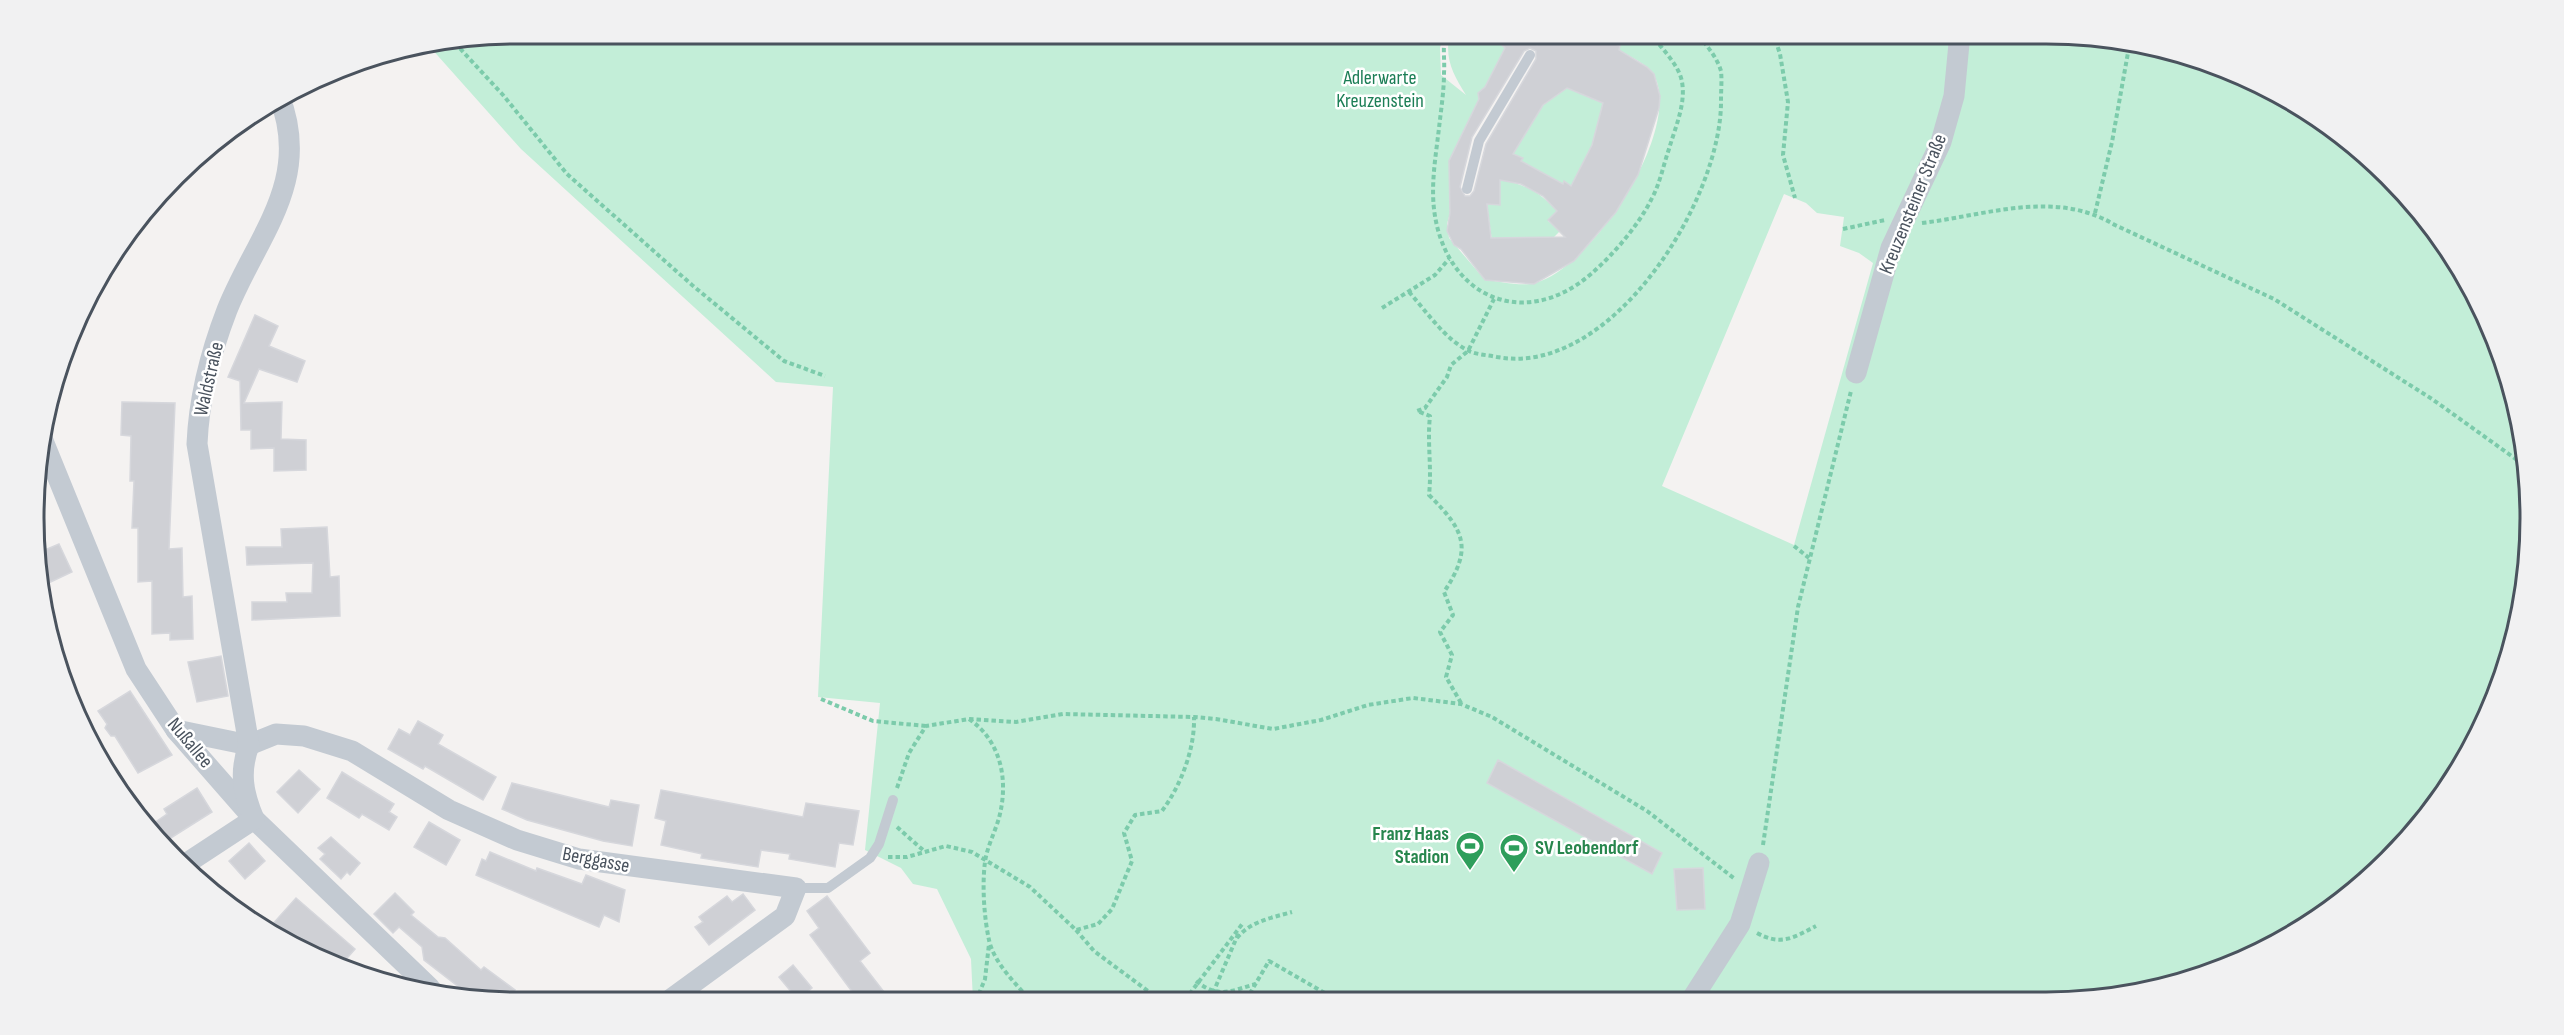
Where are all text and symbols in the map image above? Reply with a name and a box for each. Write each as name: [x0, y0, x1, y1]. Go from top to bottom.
park label: Adlerwarte Kreuzenstein: [1336, 66, 1424, 113]
street label: Kreuzensteiner Straße: [1874, 130, 1952, 278]
street label: Waldstraße: [189, 340, 229, 418]
street label: Nußallee: [162, 713, 218, 773]
place label: Franz Haas Stadion: [1372, 822, 1449, 869]
sports icon: Franz Haas Stadion: [1454, 830, 1486, 872]
sports icon: SV Leobendorf: [1498, 832, 1530, 874]
place label: SV Leobendorf: [1535, 836, 1639, 860]
street label: Berggasse: [560, 842, 632, 878]

